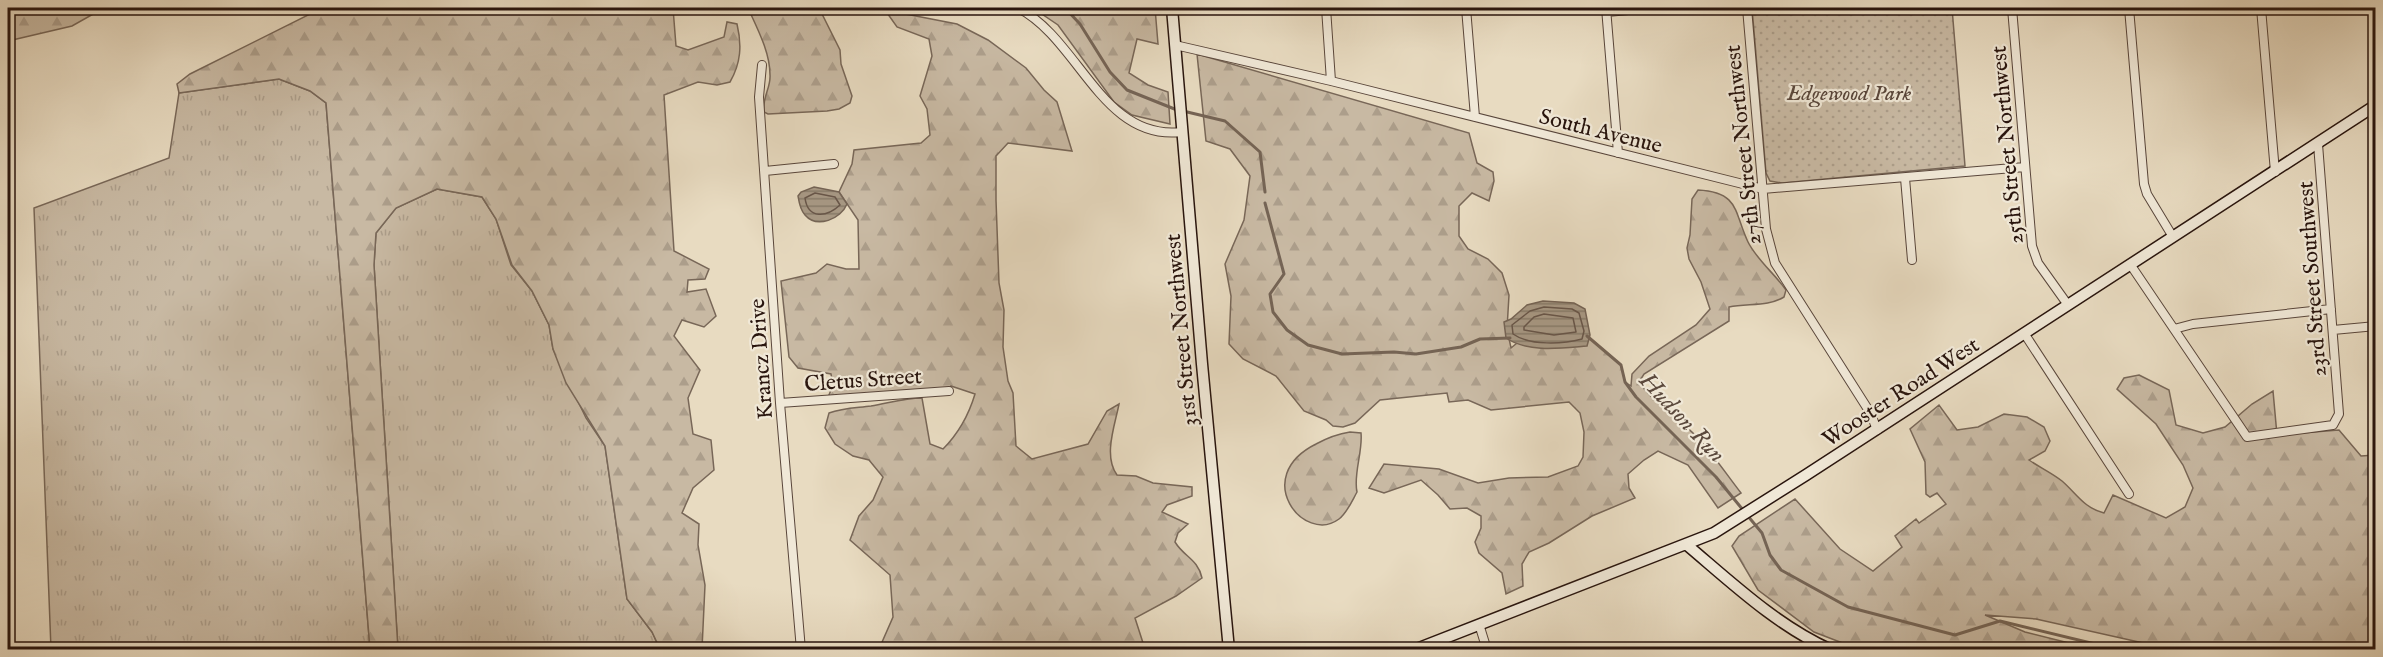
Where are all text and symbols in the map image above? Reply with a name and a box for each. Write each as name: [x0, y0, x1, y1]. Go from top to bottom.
street label: 27th Street Northwest: [1720, 43, 1768, 246]
street label: 25th Street Northwest: [1985, 44, 2031, 245]
park label: Edgewood Park: [1786, 80, 1911, 108]
street label: South Avenue: [1536, 103, 1665, 161]
street label: 23rd Street Southwest: [2292, 180, 2334, 377]
street label: 31st Street Northwest: [1160, 232, 1204, 427]
street label: Krancz Drive: [744, 298, 780, 420]
street label: Wooster Road West: [1817, 331, 1985, 454]
street label: Cletus Street: [803, 363, 923, 399]
water label: Hudson Run: [1631, 366, 1732, 470]

